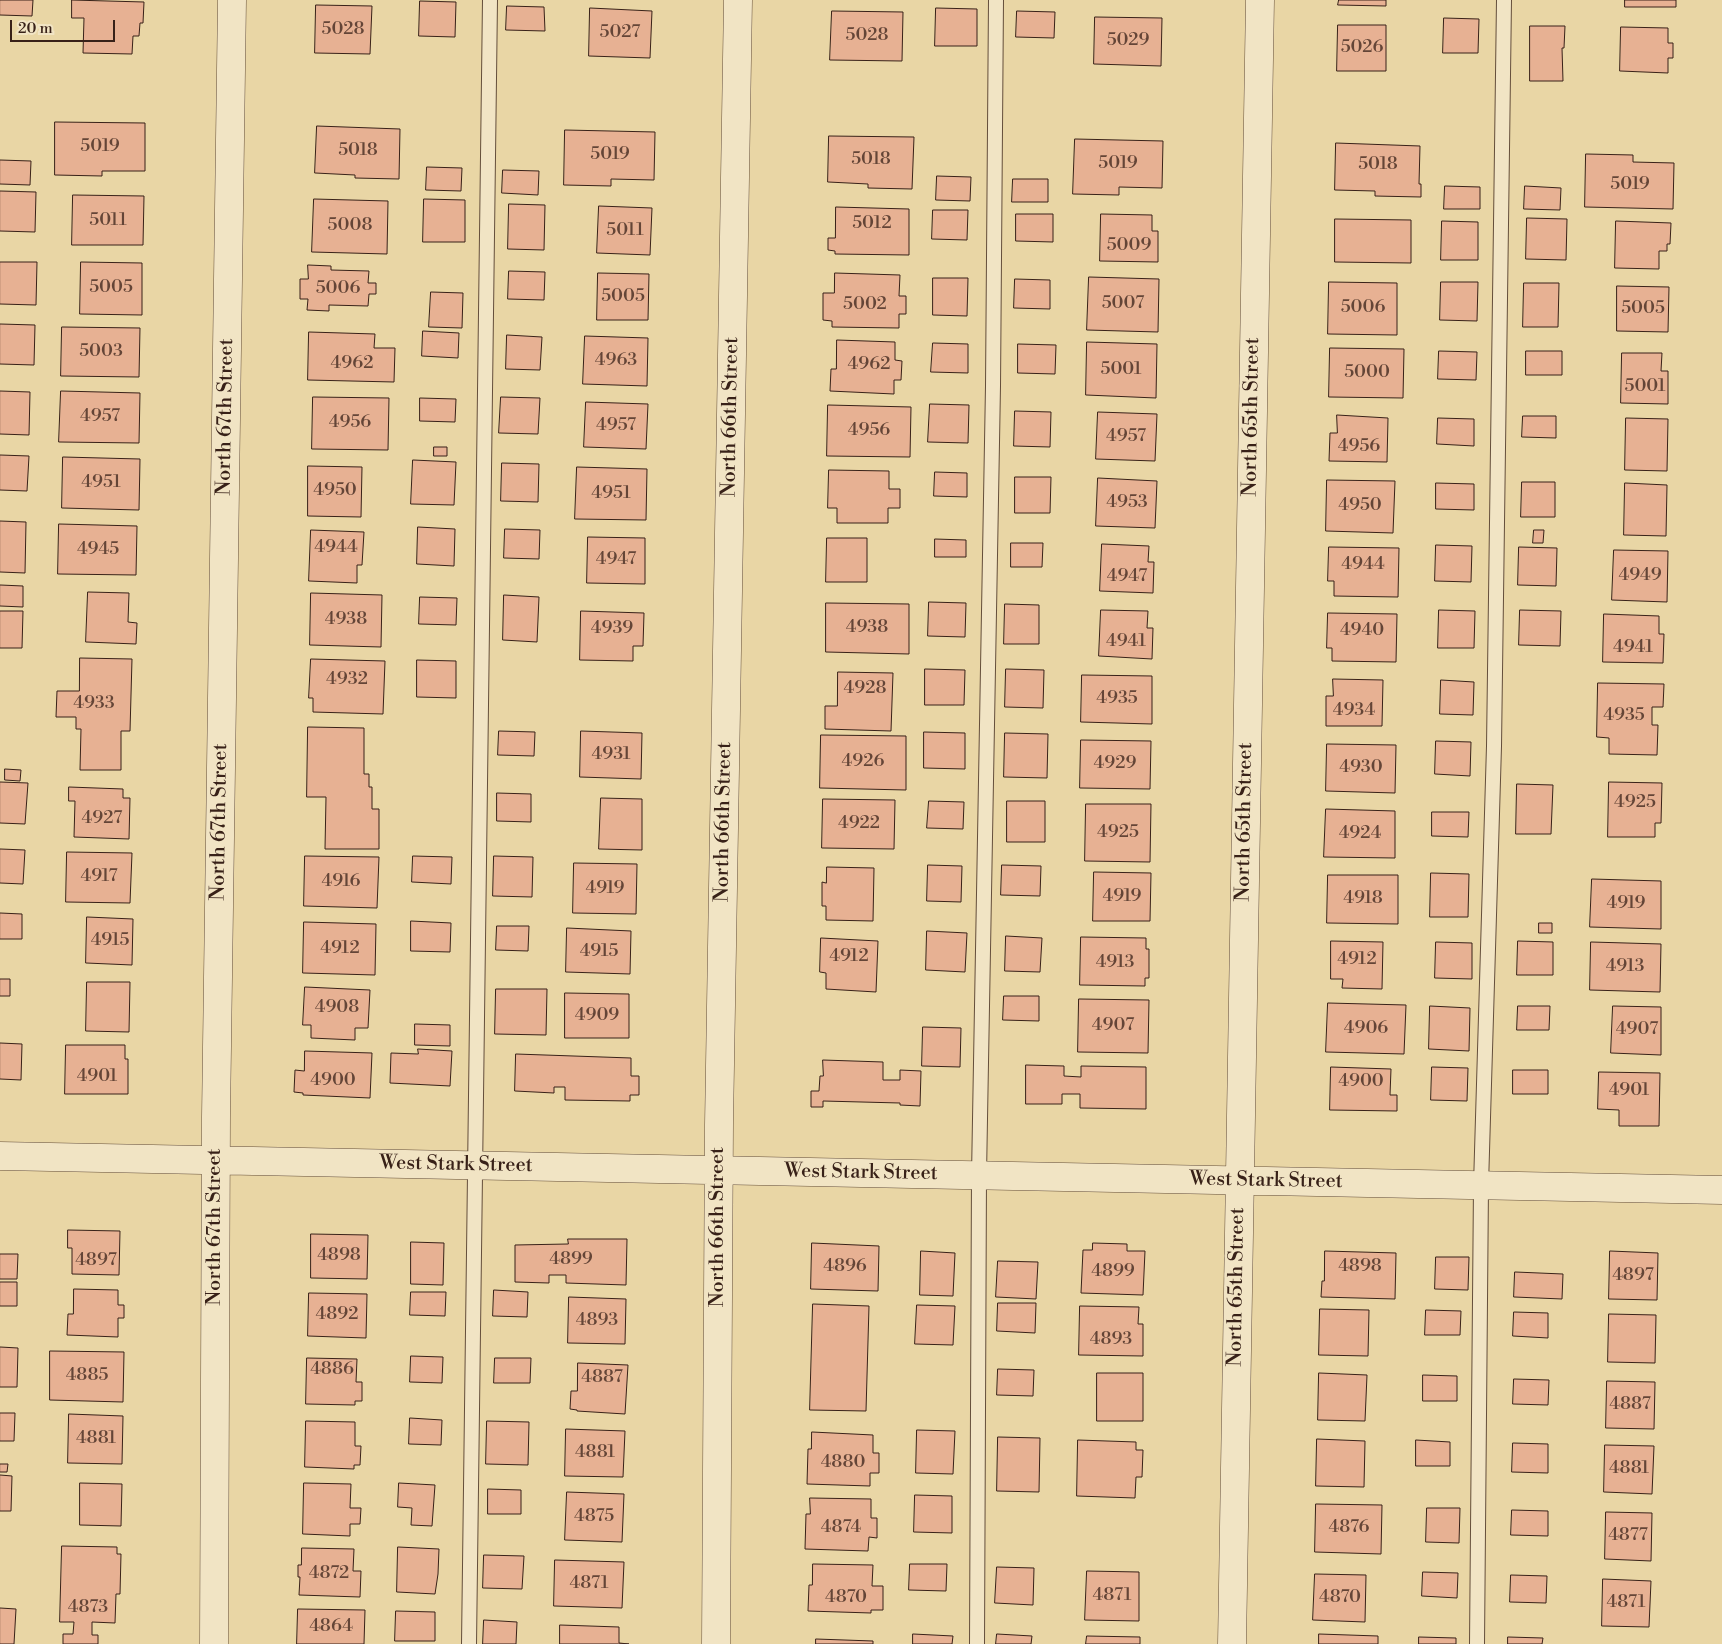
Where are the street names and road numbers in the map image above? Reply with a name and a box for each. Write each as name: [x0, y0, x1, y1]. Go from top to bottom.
street label: North 66th Street: [718, 337, 744, 497]
street label: North 65th Street: [1239, 337, 1265, 497]
street label: North 67th Street: [213, 338, 239, 496]
street label: North 66th Street: [711, 742, 737, 902]
street label: North 65th Street: [1232, 742, 1258, 902]
street label: North 67th Street: [207, 743, 233, 901]
street label: North 66th Street: [706, 1147, 730, 1307]
street label: North 67th Street: [203, 1148, 227, 1306]
street label: West Stark Street: [379, 1152, 533, 1178]
street label: West Stark Street: [784, 1160, 938, 1186]
street label: West Stark Street: [1189, 1168, 1343, 1194]
street label: North 65th Street: [1224, 1207, 1250, 1367]

